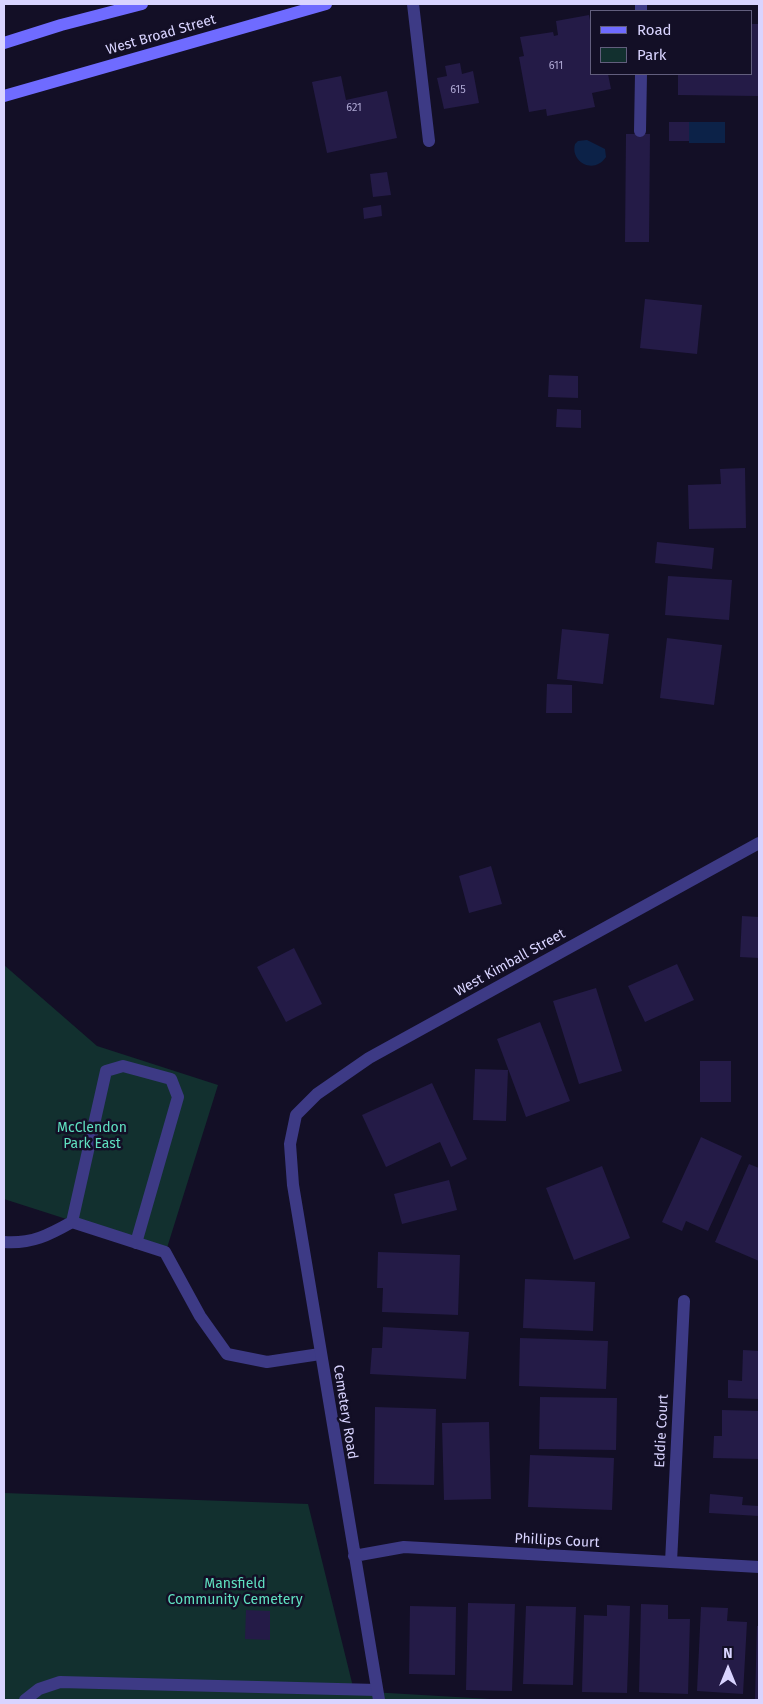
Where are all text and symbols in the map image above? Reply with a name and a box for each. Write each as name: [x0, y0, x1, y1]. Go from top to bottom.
legend: [590, 10, 753, 75]
street label: West Broad Street: [104, 11, 218, 59]
text: Road: [637, 21, 672, 39]
text: Park: [637, 46, 667, 64]
house number: 611: [549, 59, 563, 73]
house number: 615: [450, 83, 466, 97]
house number: 621: [346, 101, 362, 115]
street label: West Kimball Street: [452, 926, 568, 1000]
park label: McClendon Park East: [57, 1120, 127, 1152]
street label: Cemetery Road: [329, 1363, 361, 1461]
street label: Eddie Court: [652, 1394, 672, 1468]
street label: Phillips Court: [514, 1530, 600, 1552]
park label: Mansfield Community Cemetery: [167, 1576, 303, 1608]
north arrow: [703, 1644, 753, 1694]
text: N: [723, 1645, 733, 1662]

